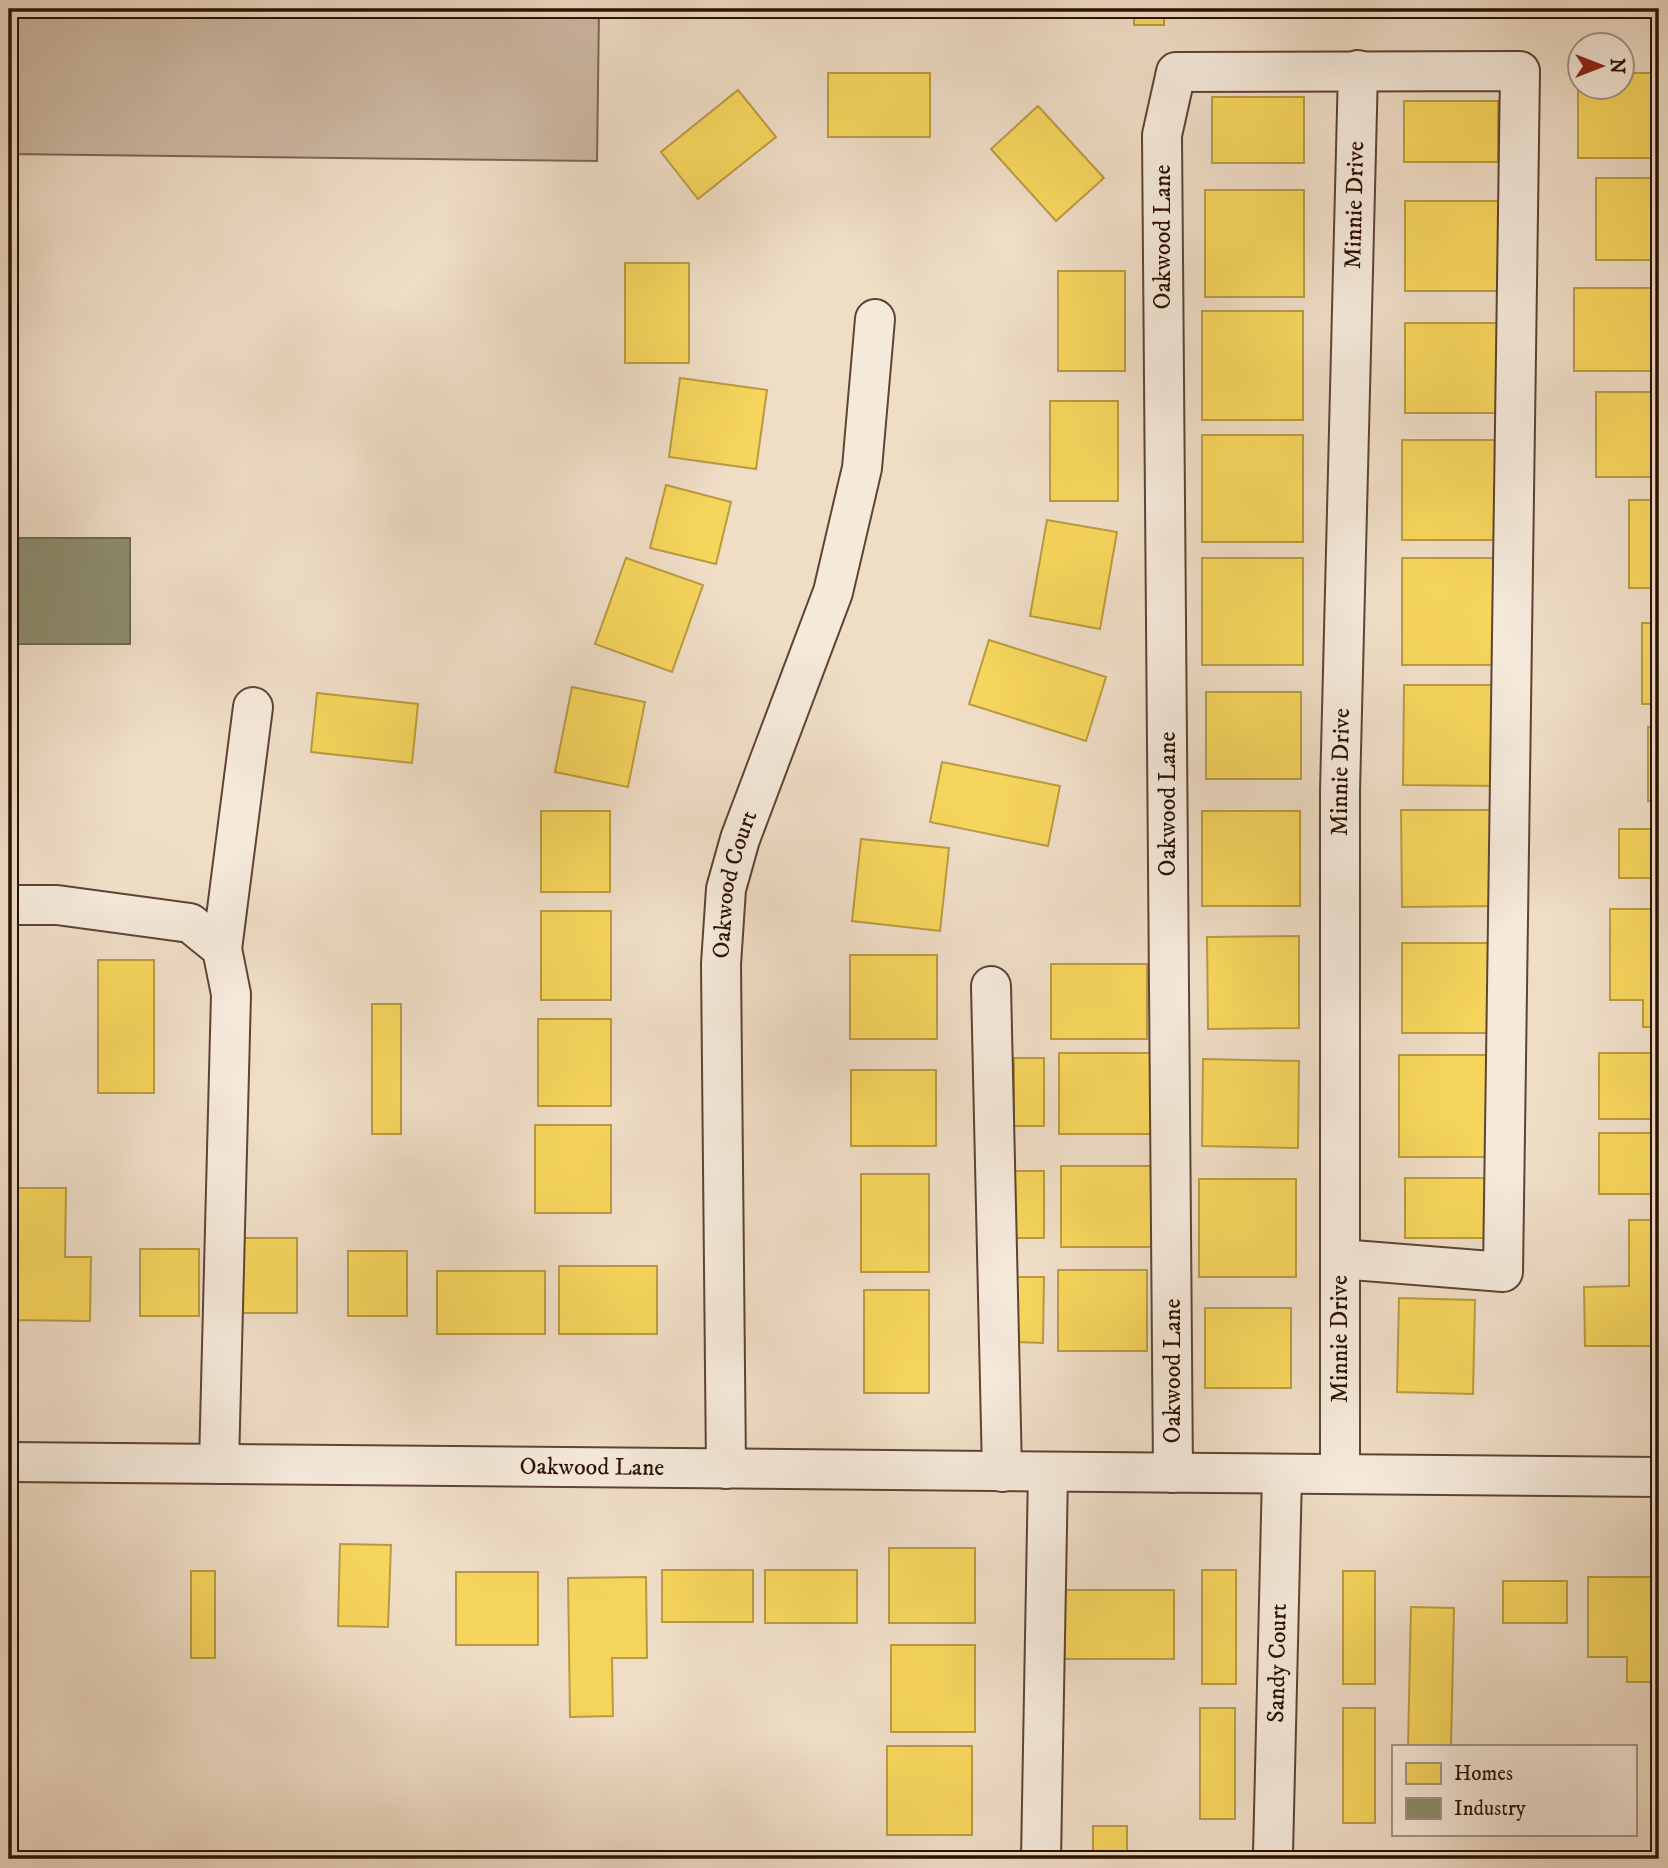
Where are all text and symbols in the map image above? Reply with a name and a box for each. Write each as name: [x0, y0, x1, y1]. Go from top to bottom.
north arrow: [1566, 32, 1636, 102]
text: N: [1605, 58, 1628, 74]
street label: Minnie Drive: [1338, 141, 1371, 270]
street label: Oakwood Lane: [1148, 165, 1178, 309]
street label: Minnie Drive: [1325, 708, 1357, 836]
street label: Oakwood Lane: [1153, 732, 1183, 876]
street label: Oakwood Court: [706, 806, 764, 959]
street label: Minnie Drive: [1325, 1275, 1355, 1403]
street label: Oakwood Lane: [1158, 1299, 1188, 1443]
street label: Oakwood Lane: [519, 1452, 665, 1483]
street label: Sandy Court: [1261, 1603, 1294, 1723]
legend: [1392, 1745, 1636, 1836]
text: Homes: [1454, 1761, 1513, 1787]
text: Industry: [1454, 1796, 1527, 1822]

